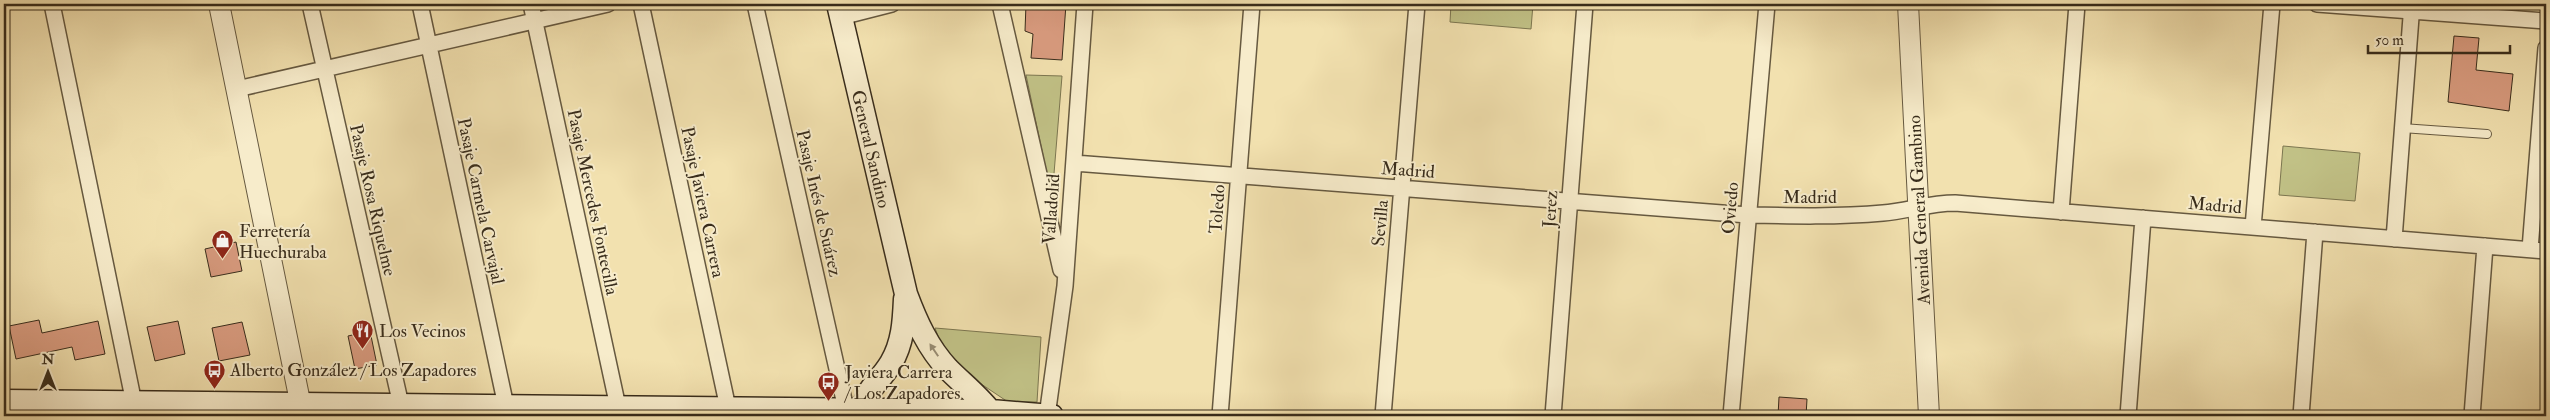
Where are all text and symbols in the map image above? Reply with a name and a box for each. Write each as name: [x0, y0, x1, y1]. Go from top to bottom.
scale bar: [2368, 22, 2510, 54]
text: 50 m: [2375, 31, 2404, 50]
street label: General Sandino: [846, 88, 895, 211]
street label: Pasaje Mercedes Fontecilla: [562, 107, 624, 298]
street label: Avenida General Gambino: [1903, 114, 1936, 306]
street label: Pasaje Carmela Carvajal: [452, 116, 509, 287]
street label: Pasaje Rosa Riquelme: [344, 122, 401, 279]
street label: Pasaje Javiera Carrera: [675, 124, 730, 280]
street label: Pasaje Inés de Suárez: [790, 127, 847, 279]
street label: Madrid: [1380, 157, 1436, 184]
street label: Valladolid: [1038, 173, 1065, 245]
street label: Oviedo: [1717, 181, 1744, 235]
street label: Toledo: [1204, 183, 1231, 234]
street label: Madrid: [1783, 186, 1837, 209]
street label: Jerez: [1538, 189, 1563, 229]
street label: Madrid: [2187, 192, 2243, 219]
street label: Sevilla: [1367, 198, 1394, 247]
place label: Ferretería Huechuraba: [239, 220, 327, 264]
shop icon: Ferretería Huechuraba: [211, 229, 235, 260]
restaurant icon: Los Vecinos: [351, 319, 375, 350]
place label: Los Vecinos: [379, 320, 466, 343]
one-way arrow: [929, 343, 939, 357]
north arrow: [22, 348, 72, 398]
text: N: [41, 351, 55, 368]
bus stop icon: Alberto González / Los Zapadores: [202, 358, 226, 389]
place label: Alberto González / Los Zapadores: [229, 359, 476, 382]
place label: Javiera Carrera / Los Zapadores: [843, 361, 960, 405]
bus stop icon: Javiera Carrera / Los Zapadores: [817, 370, 841, 401]

